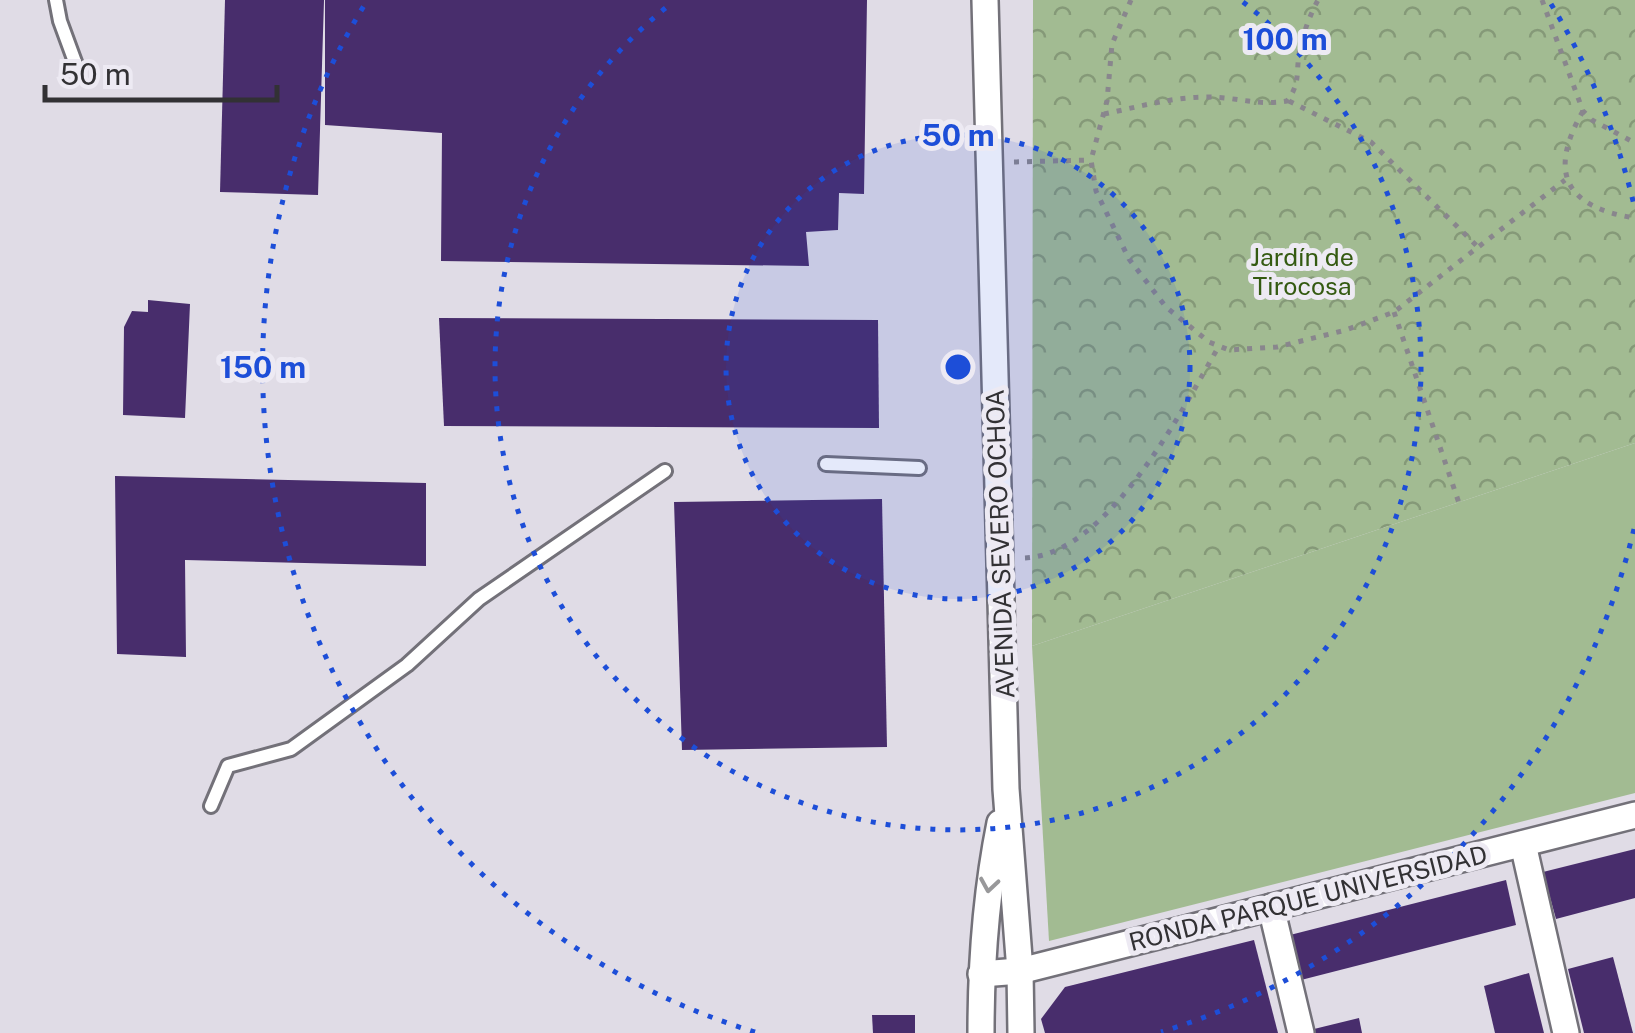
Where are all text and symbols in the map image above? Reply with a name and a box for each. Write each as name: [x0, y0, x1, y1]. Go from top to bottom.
text: 100 m: [1242, 21, 1328, 57]
scale bar: [45, 40, 278, 102]
text: 50 m: [60, 56, 131, 92]
text: 50 m: [921, 117, 995, 153]
park label: Jardín de Tirocosa: [1250, 242, 1354, 301]
text: 150 m: [220, 349, 306, 385]
centre of rings: [940, 349, 976, 385]
street label: AVENIDA SEVERO OCHOA: [980, 389, 1020, 699]
street label: RONDA PARQUE UNIVERSIDAD: [1126, 839, 1490, 957]
one-way arrow: [979, 876, 1000, 893]

